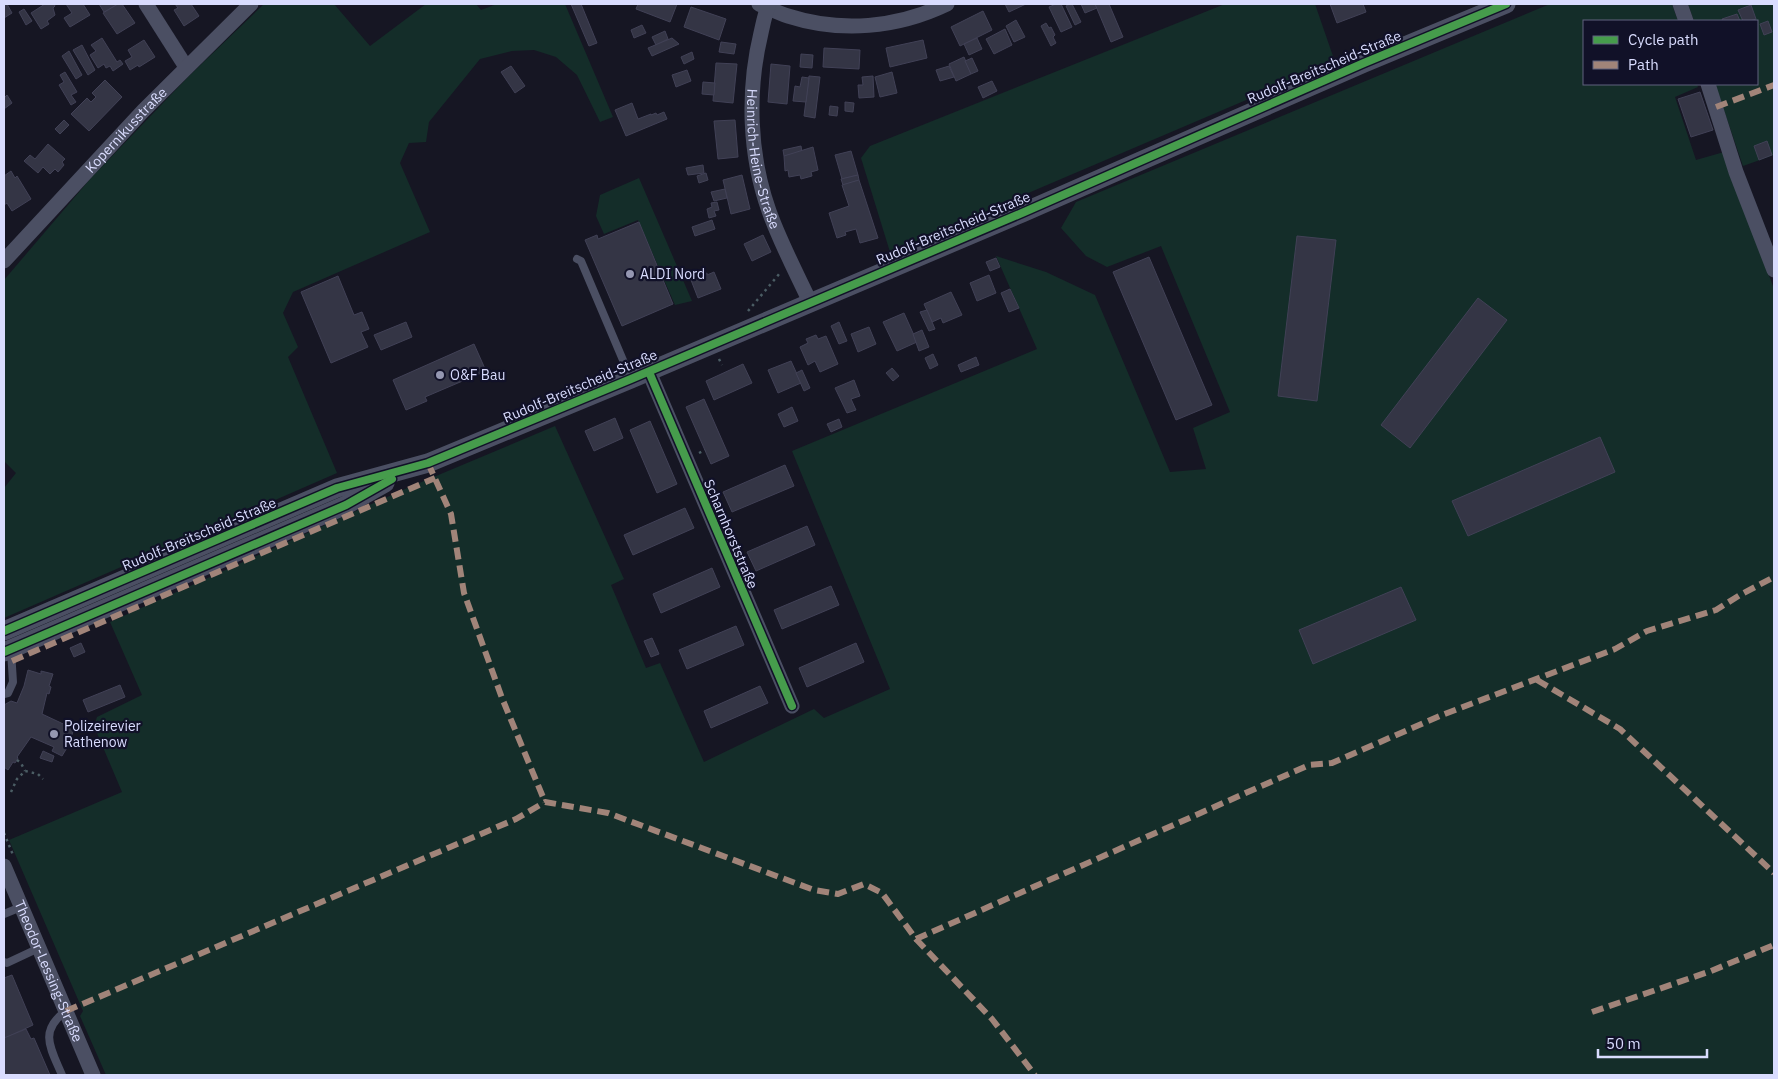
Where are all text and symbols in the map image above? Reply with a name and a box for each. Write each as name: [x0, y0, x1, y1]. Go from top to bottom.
legend: [1583, 20, 1758, 85]
street label: Rudolf-Breitscheid-Straße: [1244, 26, 1404, 108]
text: Cycle path: [1628, 30, 1699, 49]
text: Path: [1628, 55, 1659, 74]
street label: Kopernikusstraße: [81, 83, 171, 177]
street label: Heinrich-Heine-Straße: [743, 88, 784, 232]
street label: Rudolf-Breitscheid-Straße: [873, 187, 1033, 269]
place label: ALDI Nord: [640, 265, 705, 283]
marker: ALDI Nord: [624, 268, 636, 280]
street label: Rudolf-Breitscheid-Straße: [500, 345, 660, 427]
place label: O&F Bau: [450, 366, 505, 384]
marker: O&F Bau: [434, 369, 446, 381]
street label: Scharnhorststraße: [700, 477, 762, 592]
street label: Rudolf-Breitscheid-Straße: [119, 493, 279, 575]
place label: Polizeirevier Rathenow: [64, 717, 141, 751]
marker: Polizeirevier Rathenow: [48, 728, 60, 740]
street label: Theodor-Lessing-Straße: [11, 897, 87, 1045]
scale bar: [1598, 1026, 1707, 1058]
text: 50 m: [1606, 1034, 1641, 1053]

